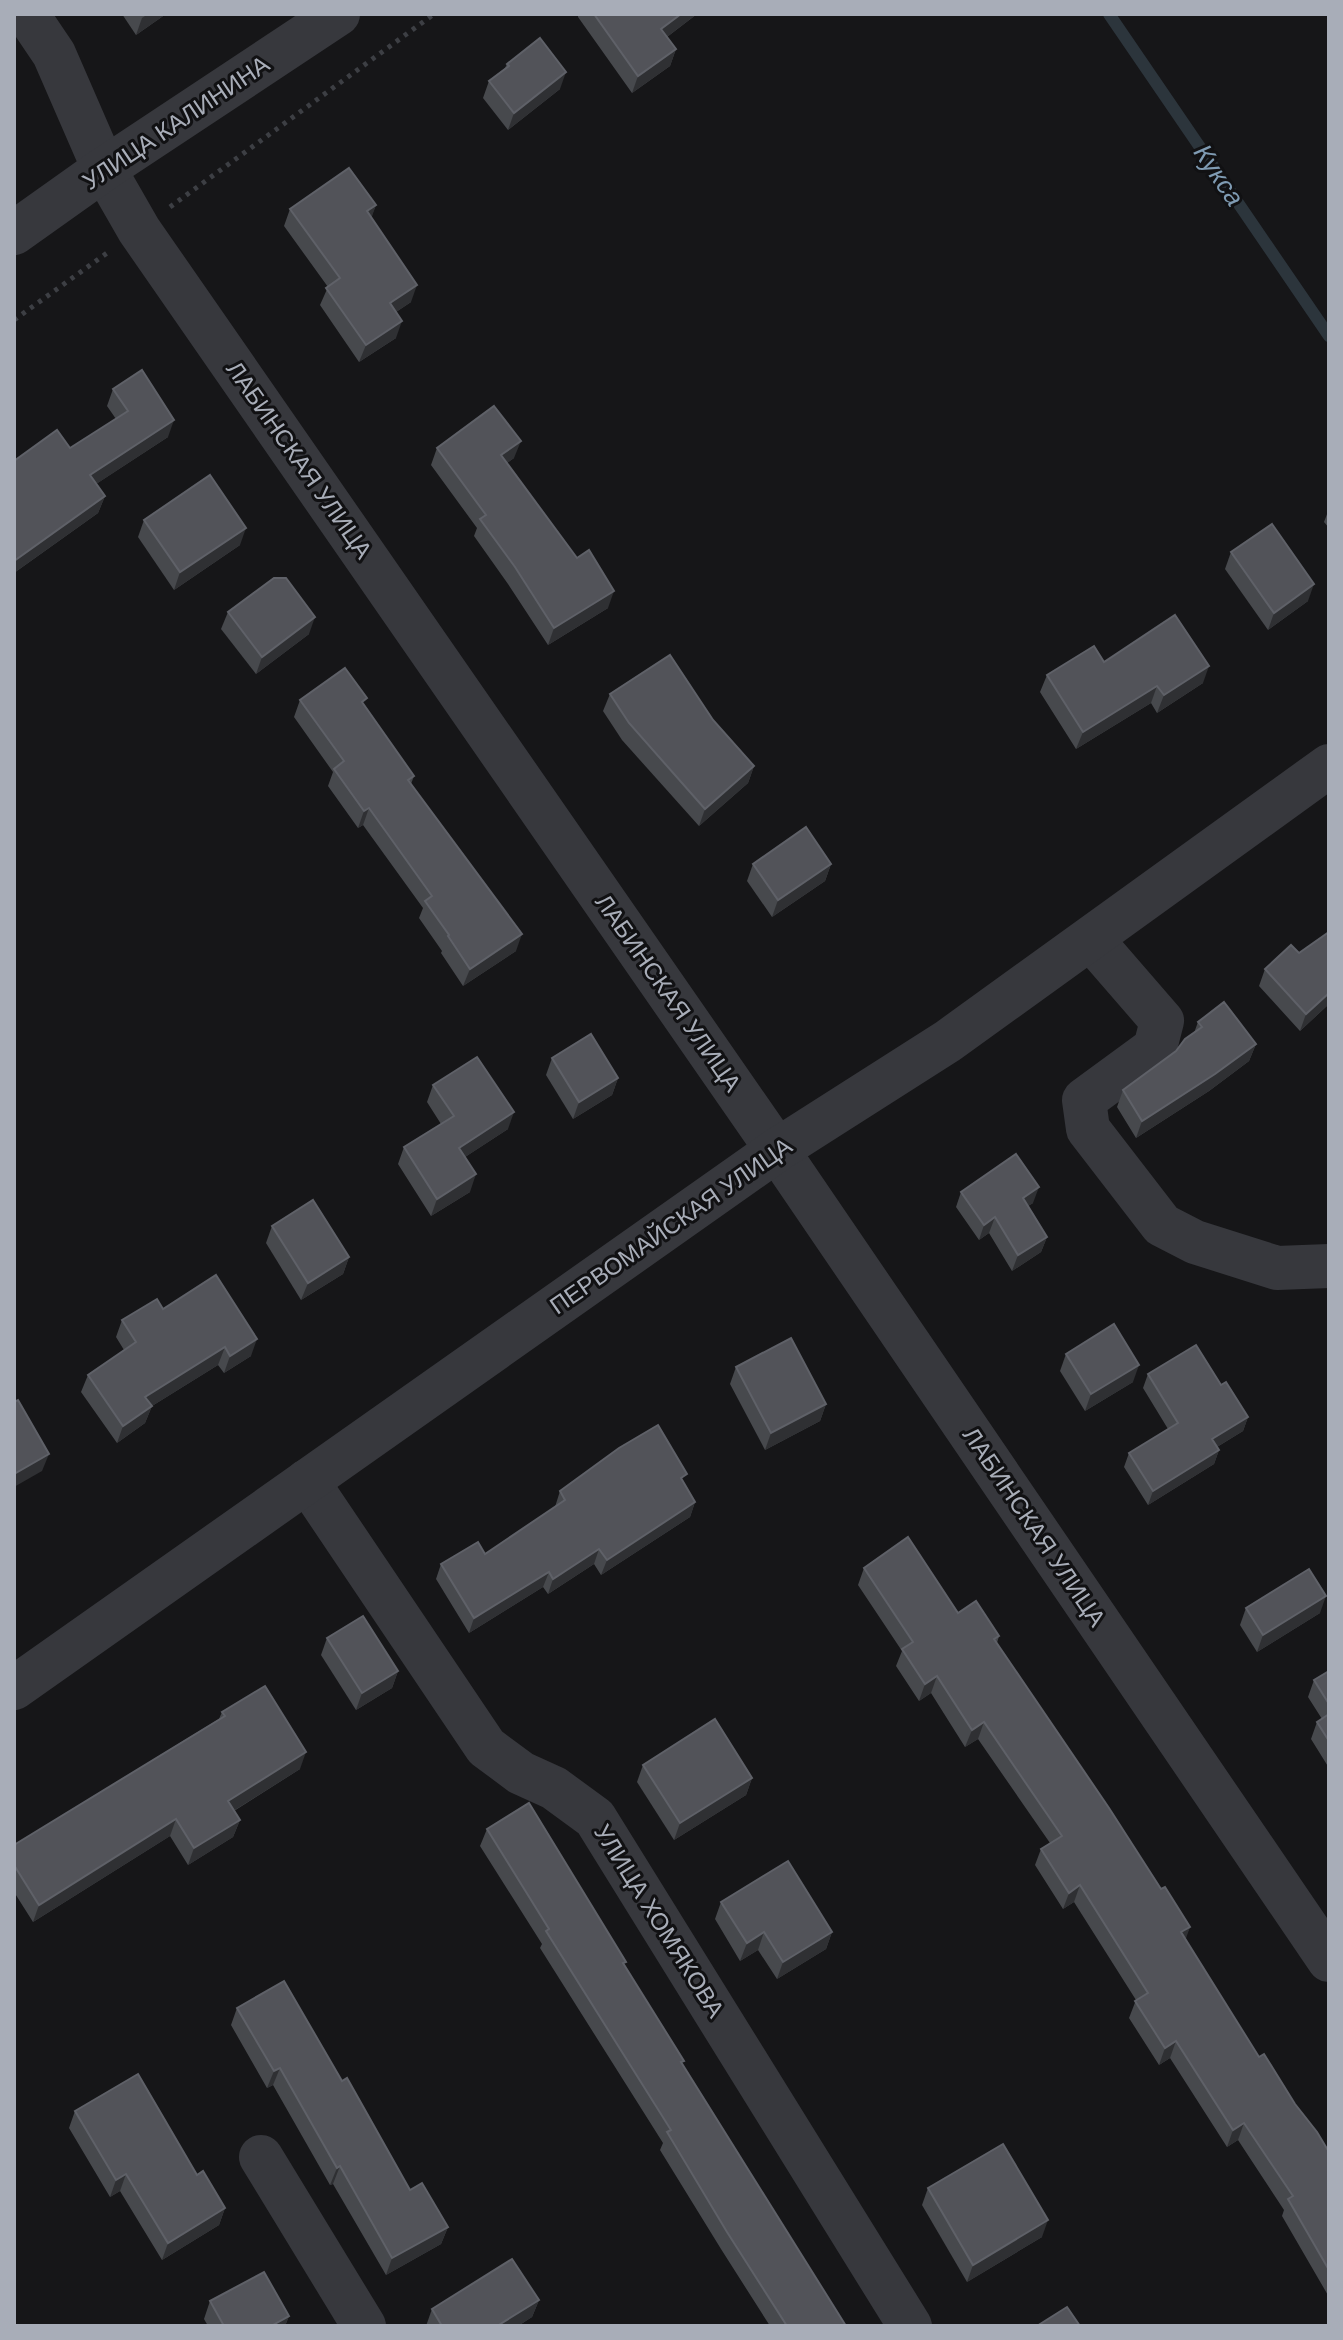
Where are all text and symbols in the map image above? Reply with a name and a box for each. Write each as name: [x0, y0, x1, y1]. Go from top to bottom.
street label: УЛИЦА КАЛИНИНА: [76, 48, 275, 197]
water label: Кукса: [1186, 138, 1252, 212]
street label: ЛАБИНСКАЯ УЛИЦА: [220, 355, 379, 565]
street label: ЛАБИНСКАЯ УЛИЦА: [589, 888, 748, 1098]
street label: ПЕРВОМАЙСКАЯ УЛИЦА: [544, 1130, 798, 1321]
street label: ЛАБИНСКАЯ УЛИЦА: [956, 1421, 1113, 1633]
street label: УЛИЦА ХОМЯКОВА: [587, 1818, 731, 2023]

